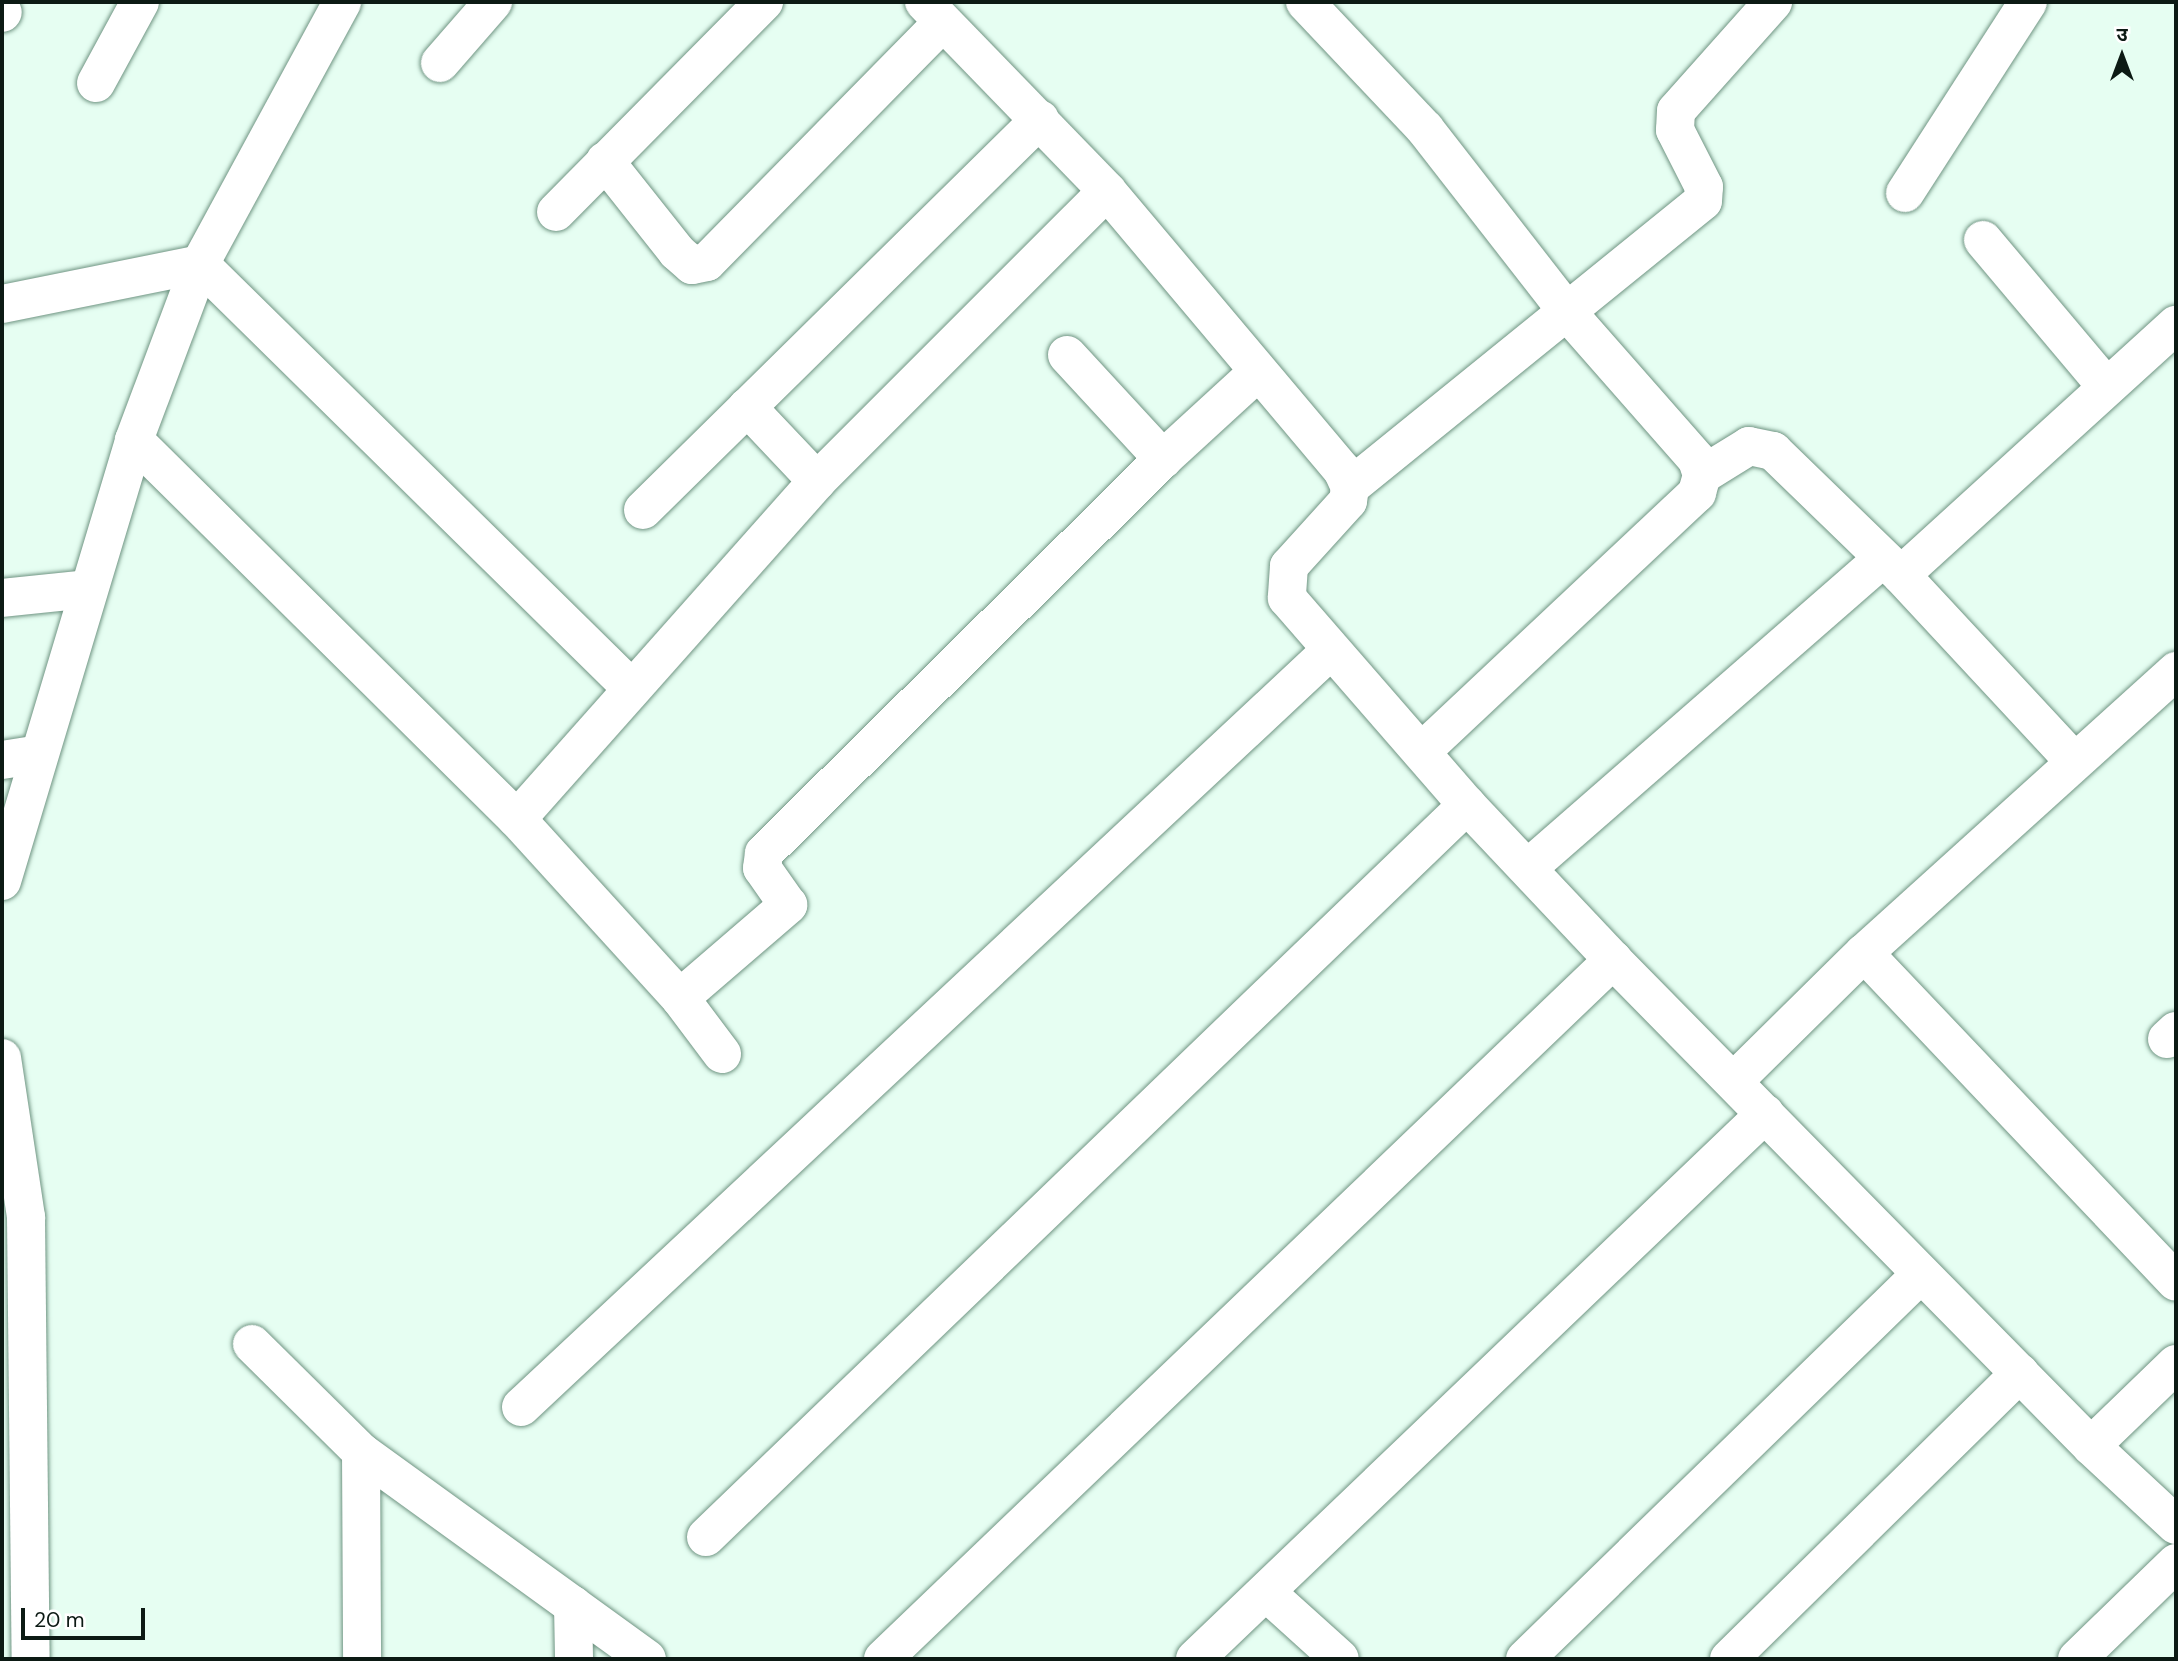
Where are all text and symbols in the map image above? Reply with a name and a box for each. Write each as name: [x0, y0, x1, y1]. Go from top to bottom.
north arrow: [2087, 21, 2157, 91]
text: उ: [2116, 22, 2128, 47]
scale bar: [24, 1594, 149, 1638]
text: 20 m: [34, 1606, 85, 1634]

